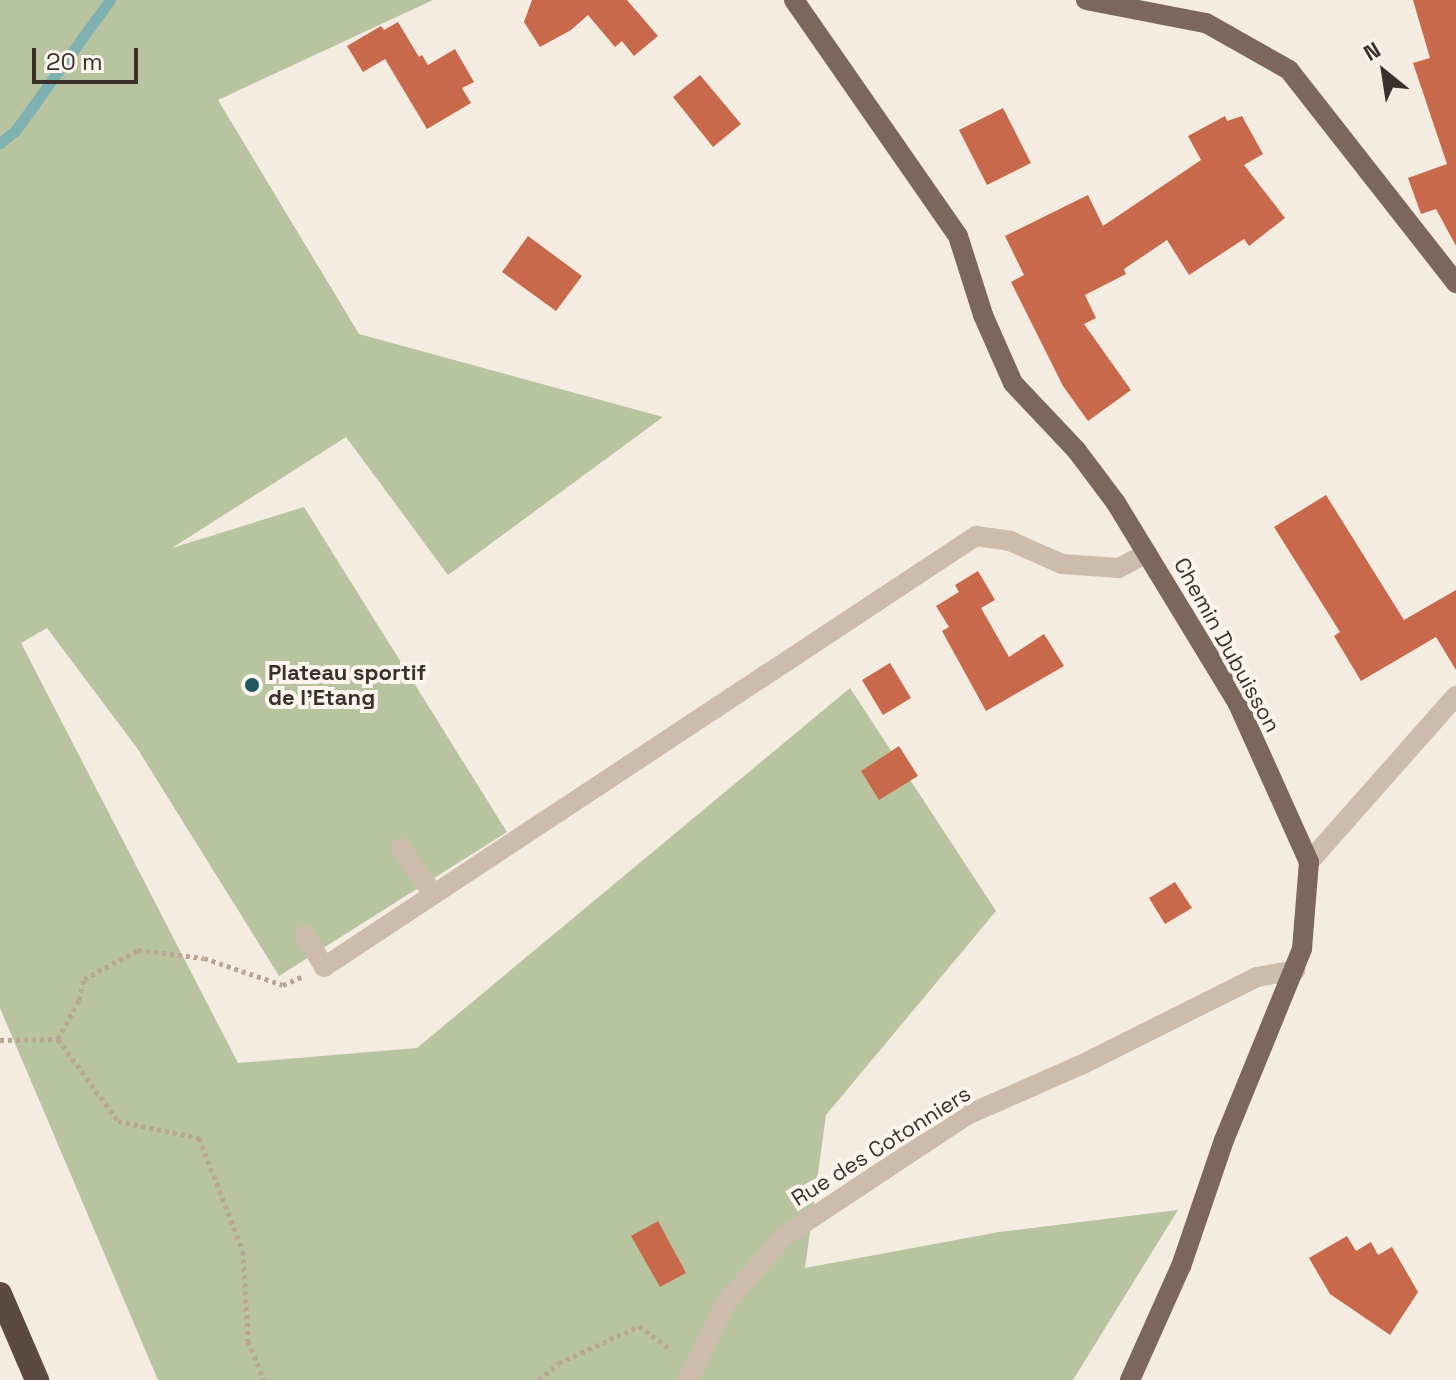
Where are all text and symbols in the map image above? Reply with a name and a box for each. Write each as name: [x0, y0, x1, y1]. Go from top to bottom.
scale bar: [36, 32, 142, 82]
north arrow: [1344, 32, 1424, 112]
text: N: [1359, 35, 1385, 67]
text: 20 m: [46, 46, 103, 77]
street label: Chemin Dubuisson: [1168, 553, 1286, 737]
place label: Plateau sportif de l'Etang: [268, 659, 426, 710]
marker: Plateau sportif de l'Etang: [243, 676, 261, 694]
street label: Rue des Cotonniers: [787, 1080, 975, 1212]

